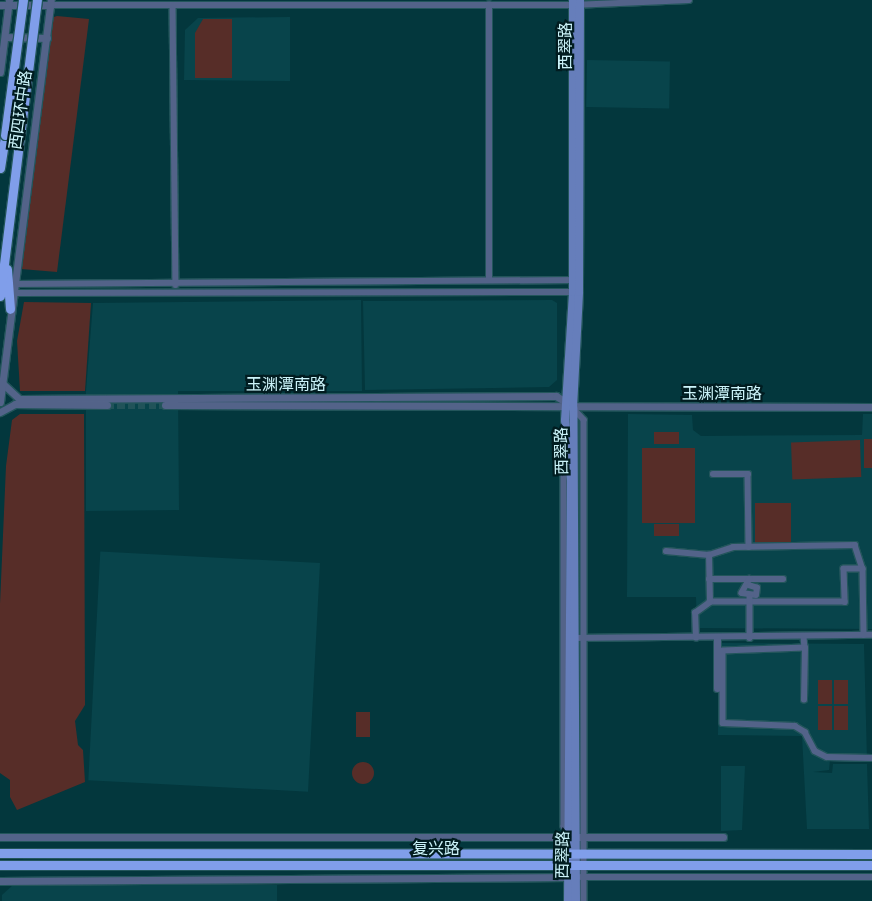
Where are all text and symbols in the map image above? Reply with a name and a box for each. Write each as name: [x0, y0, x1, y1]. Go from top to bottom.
street label: 西翠路: [556, 22, 576, 70]
street label: 西四环中路: [6, 69, 36, 151]
street label: 玉渊潭南路: [246, 375, 326, 395]
street label: 玉渊潭南路: [682, 384, 762, 404]
street label: 西翠路: [552, 427, 572, 475]
street label: 西翠路: [553, 831, 573, 879]
street label: 复兴路: [412, 839, 460, 859]

